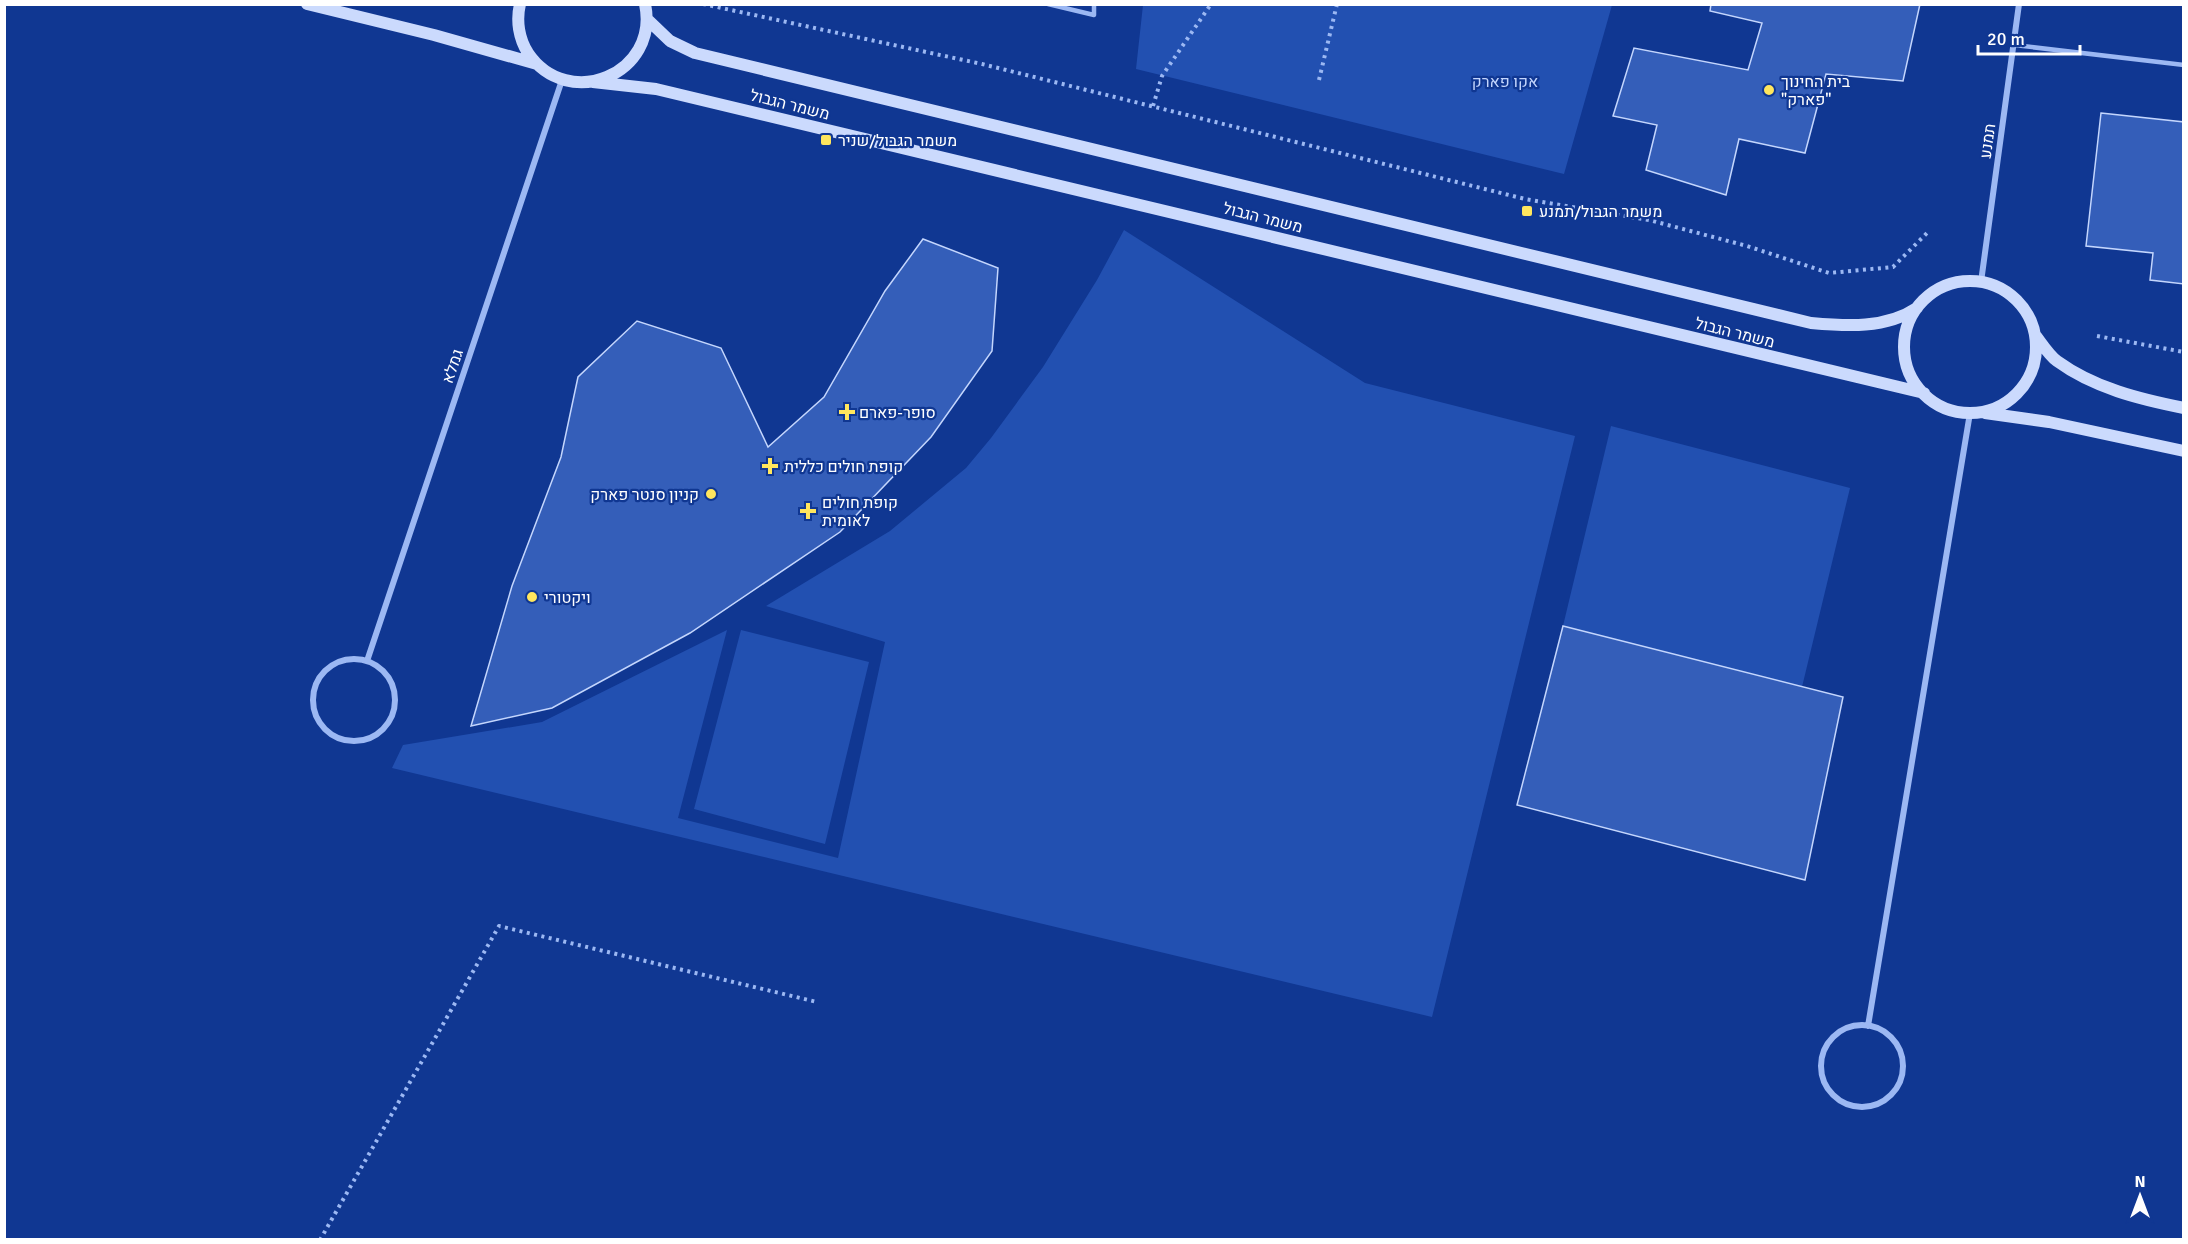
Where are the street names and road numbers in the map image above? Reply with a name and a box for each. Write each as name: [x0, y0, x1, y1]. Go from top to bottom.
street label: משמר הגבול: [748, 85, 832, 125]
street label: תמנע: [1976, 122, 2000, 160]
street label: משמר הגבול: [1221, 198, 1305, 238]
street label: משמר הגבול: [1693, 313, 1777, 353]
street label: גמלא: [438, 347, 468, 386]

